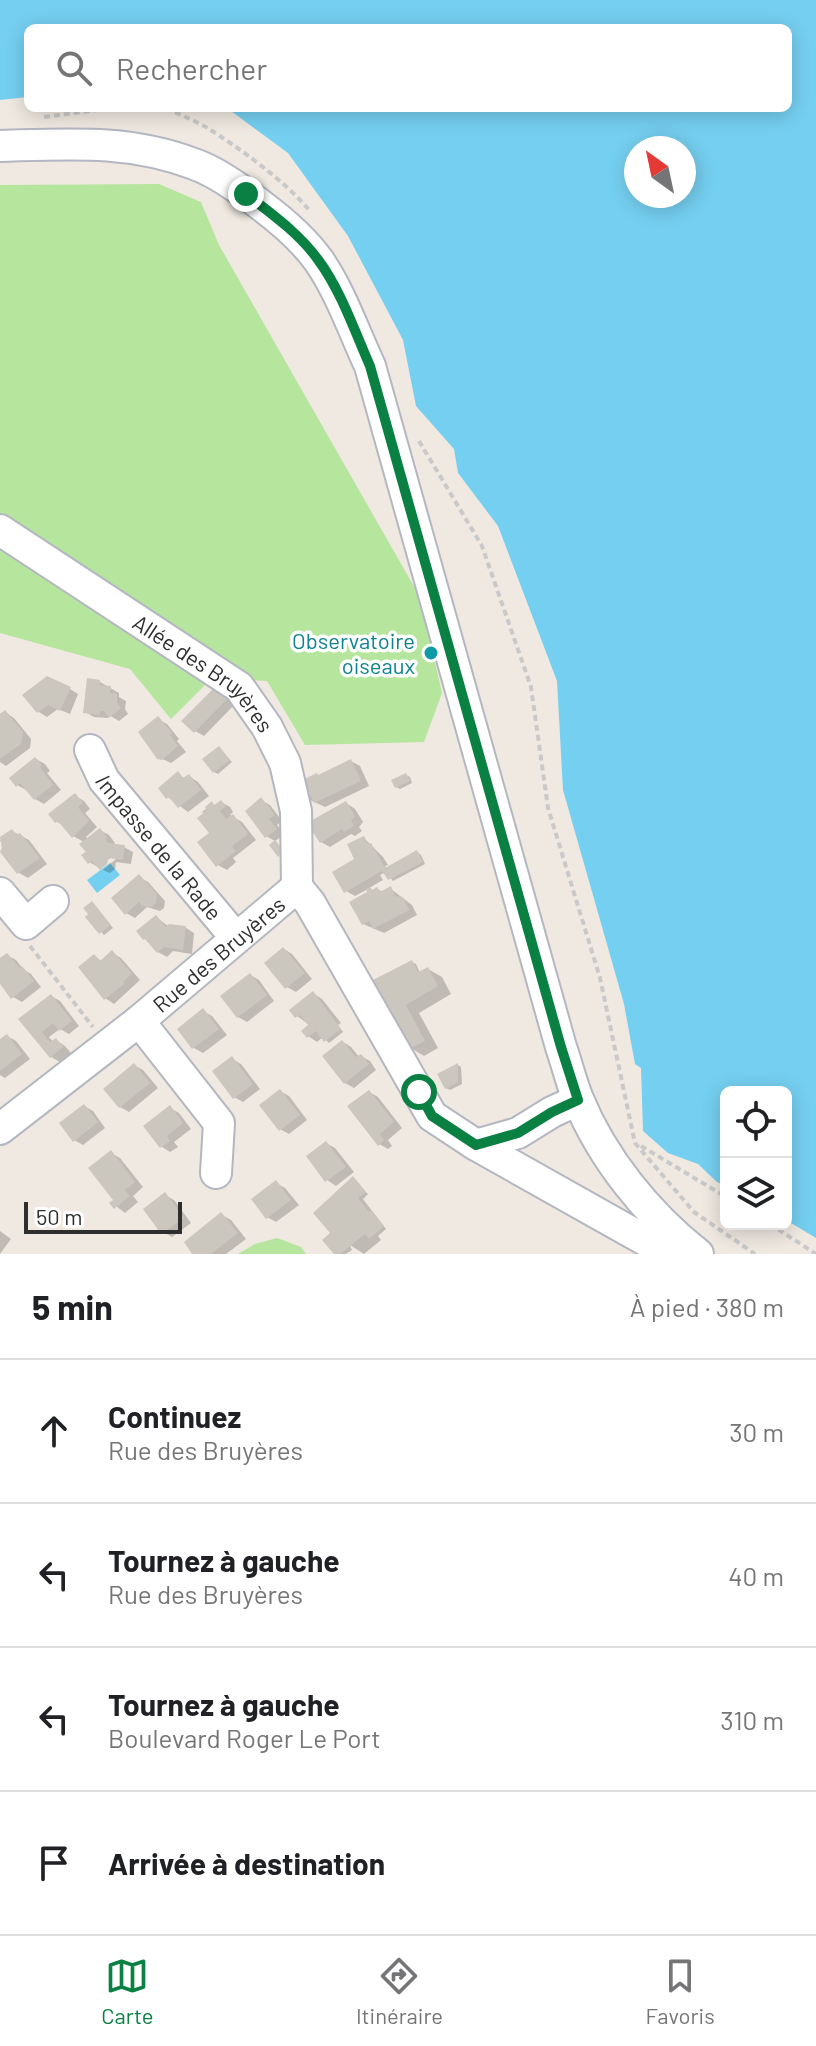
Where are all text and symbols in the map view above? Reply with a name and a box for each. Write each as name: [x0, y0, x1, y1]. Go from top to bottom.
search box: [24, 24, 792, 112]
icon: search: [52, 46, 96, 90]
text: Rechercher: [116, 50, 267, 86]
north arrow: [624, 136, 696, 208]
route end: [228, 176, 264, 212]
street label: Allée des Bruyères: [129, 608, 279, 737]
place label: Observatoire oiseaux: [292, 627, 415, 678]
marker: Observatoire oiseaux: [422, 644, 440, 662]
street label: Impasse de la Rade: [91, 771, 228, 925]
street label: Rue des Bruyères: [147, 890, 290, 1017]
route start: [401, 1074, 437, 1110]
map controls: [720, 1086, 792, 1230]
button: locate: [720, 1086, 792, 1158]
button: layers: [720, 1158, 792, 1230]
scale bar: [24, 1198, 182, 1234]
text: 50 m: [36, 1203, 82, 1229]
text: 5 min: [32, 1286, 113, 1327]
text: À pied · 380 m: [630, 1291, 784, 1322]
text: Continuez: [108, 1398, 241, 1434]
icon: ahead: [32, 1409, 76, 1453]
text: 30 m: [729, 1416, 784, 1447]
text: Rue des Bruyères: [108, 1434, 303, 1465]
text: Tournez à gauche: [108, 1542, 340, 1578]
icon: left: [32, 1553, 76, 1597]
text: 40 m: [728, 1560, 784, 1591]
text: Rue des Bruyères: [108, 1578, 303, 1609]
text: Tournez à gauche: [108, 1686, 340, 1722]
icon: left: [32, 1697, 76, 1741]
text: 310 m: [720, 1704, 784, 1735]
text: Boulevard Roger Le Port: [108, 1722, 381, 1753]
icon: arrive: [32, 1841, 76, 1885]
text: Arrivée à destination: [108, 1845, 385, 1881]
tab: Carte: [101, 1954, 153, 2028]
tab: Itinéraire: [356, 1954, 443, 2028]
tab: Favoris: [646, 1954, 715, 2028]

